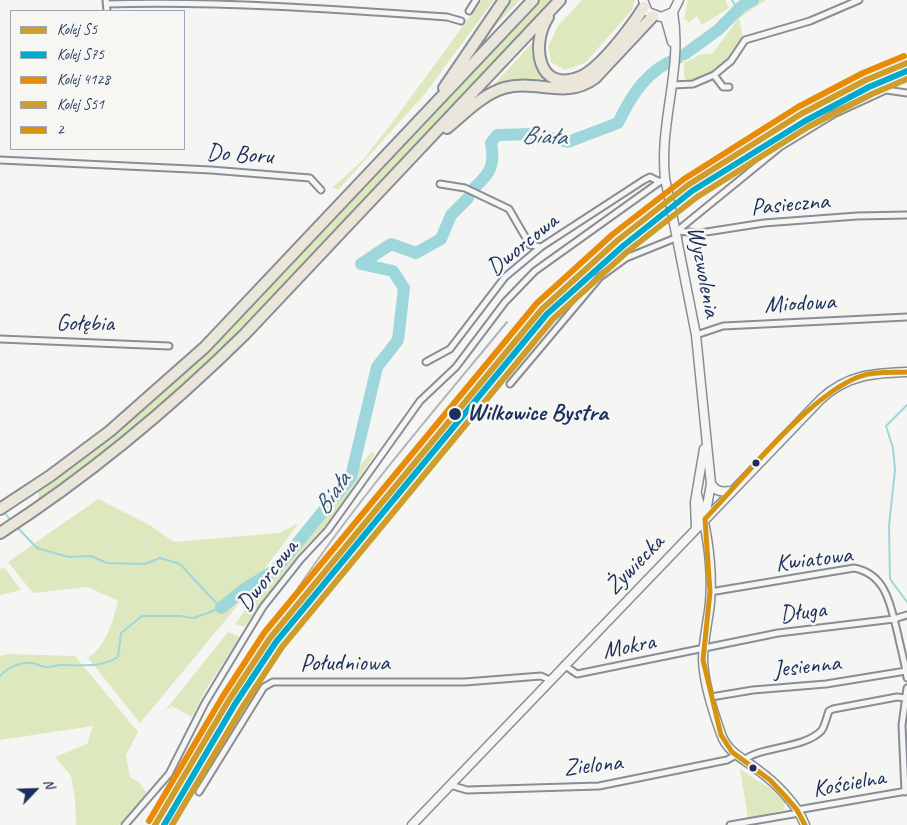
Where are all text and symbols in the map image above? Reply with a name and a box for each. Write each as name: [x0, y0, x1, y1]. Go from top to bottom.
legend: [10, 10, 185, 150]
text: Kolej S5: [57, 20, 97, 39]
text: Kolej S75: [57, 45, 104, 64]
text: Kolej 4128: [57, 70, 110, 89]
text: Kolej S51: [57, 95, 104, 114]
text: 2: [57, 120, 64, 139]
water label: Biała: [521, 121, 567, 153]
street label: Do Boru: [206, 138, 274, 172]
street label: Pasieczna: [750, 187, 830, 223]
street label: Dworcowa: [481, 208, 565, 282]
street label: Wyzwolenia: [680, 224, 726, 320]
street label: Miodowa: [764, 288, 836, 320]
street label: Gołębia: [56, 309, 114, 339]
place label: Wilkowice Bystra: [467, 400, 608, 428]
marker: Wilkowice Bystra: [447, 406, 463, 422]
unlabelled marker: [751, 458, 761, 468]
water label: Biała: [308, 467, 358, 521]
street label: Żywiecka: [599, 529, 671, 601]
street label: Dworcowa: [231, 534, 305, 618]
street label: Kwiatowa: [774, 541, 854, 579]
street label: Długa: [778, 596, 828, 630]
street label: Mokra: [600, 628, 658, 666]
street label: Jesienna: [772, 649, 842, 685]
street label: Południowa: [300, 650, 390, 678]
street label: Zielona: [562, 749, 624, 783]
unlabelled marker: [748, 763, 758, 773]
street label: Kościelna: [811, 763, 887, 805]
north arrow: [10, 765, 60, 815]
text: N: [40, 776, 59, 791]

